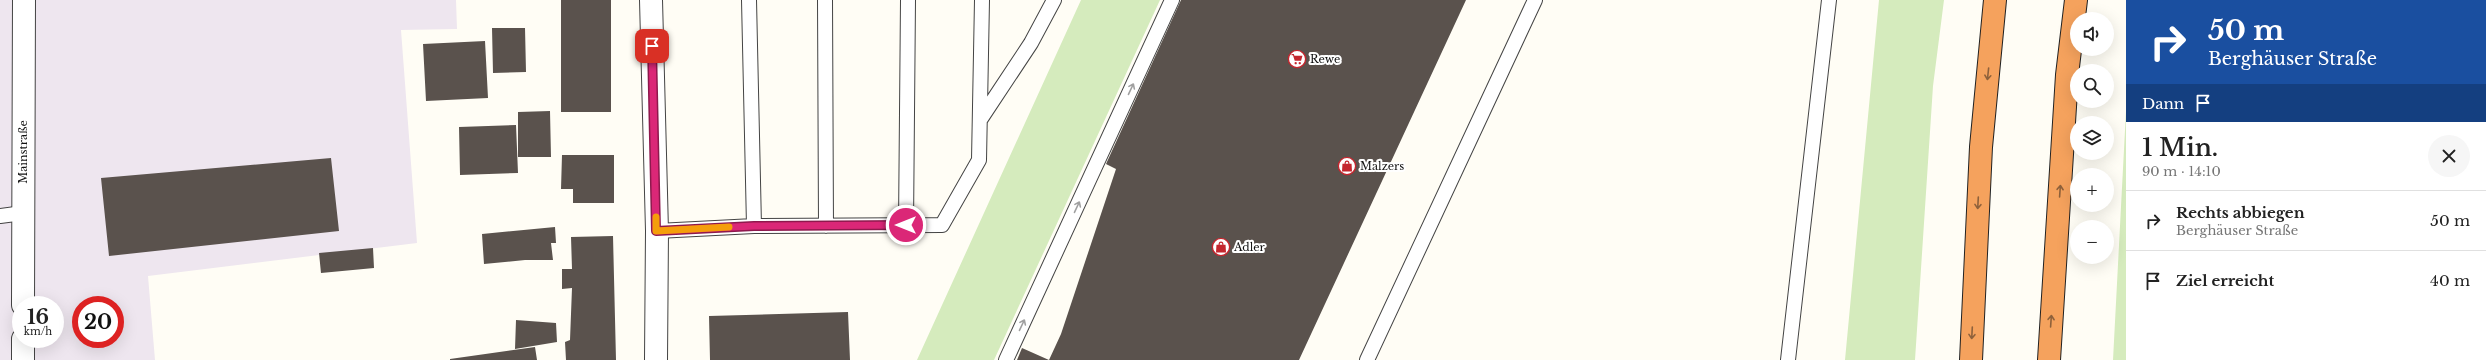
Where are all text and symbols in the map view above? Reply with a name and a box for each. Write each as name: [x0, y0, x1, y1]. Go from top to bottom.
map controls: [2070, 12, 2114, 264]
button: sound: [2070, 12, 2114, 56]
text: 50 m: [2208, 13, 2284, 48]
icon: right: [2142, 16, 2194, 68]
pin: [635, 29, 669, 63]
icon: arrive: [641, 35, 663, 57]
text: Berghäuser Straße: [2208, 48, 2377, 70]
supermarket icon: Rewe: [1287, 49, 1307, 69]
place label: Rewe: [1310, 52, 1340, 66]
button: search: [2070, 64, 2114, 108]
one-way arrow: [1984, 67, 1992, 80]
one-way arrow: [1128, 83, 1135, 95]
icon: arrive: [2192, 92, 2214, 114]
text: Dann: [2142, 94, 2184, 113]
button: layers: [2070, 116, 2114, 160]
street label: Mainstraße: [16, 120, 30, 184]
text: 1 Min.: [2142, 133, 2218, 162]
button: close: [2428, 135, 2470, 177]
shop icon: Malzers: [1337, 156, 1357, 176]
place label: Malzers: [1360, 159, 1404, 173]
text: 90 m · 14:10: [2142, 163, 2221, 180]
button: +: [2070, 168, 2114, 212]
one-way arrow: [2056, 185, 2063, 198]
one-way arrow: [1974, 196, 1982, 209]
one-way arrow: [1074, 201, 1081, 213]
text: Rechts abbiegen: [2176, 203, 2305, 222]
position arrow: [885, 204, 927, 246]
icon: right: [2142, 210, 2164, 232]
text: 50 m: [2430, 211, 2470, 230]
button: −: [2070, 220, 2114, 264]
text: Berghäuser Straße: [2176, 222, 2298, 239]
shop icon: Adler: [1211, 237, 1231, 257]
place label: Adler: [1233, 240, 1266, 254]
icon: arrive: [2142, 270, 2164, 292]
text: Ziel erreicht: [2176, 271, 2274, 290]
text: 40 m: [2430, 271, 2470, 290]
speed limit sign: 20: [72, 296, 124, 348]
text: 16: [27, 305, 49, 329]
one-way arrow: [2048, 315, 2055, 328]
one-way arrow: [1019, 319, 1026, 331]
text: km/h: [24, 325, 52, 338]
one-way arrow: [1968, 326, 1976, 339]

